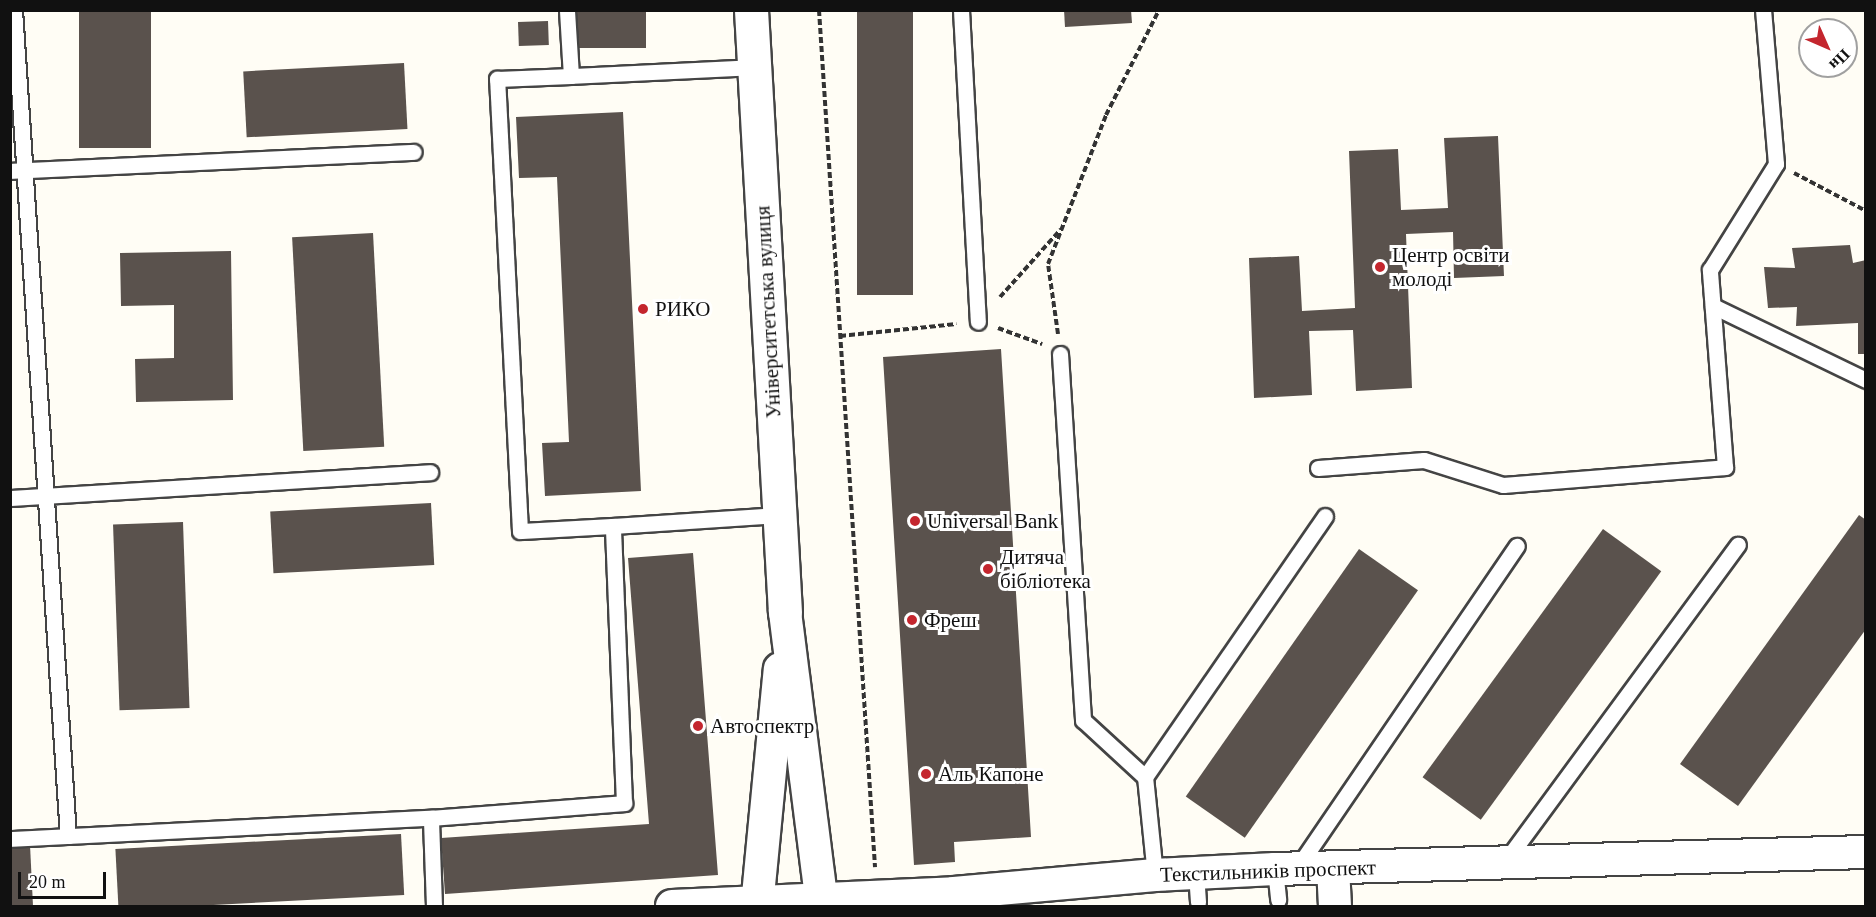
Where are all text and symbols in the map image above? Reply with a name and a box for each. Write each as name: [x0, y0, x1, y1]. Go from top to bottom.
north arrow: [1798, 18, 1858, 78]
text: Пн: [1826, 46, 1853, 73]
street label: Університетська вулиця: [750, 205, 786, 419]
place label: Центр освіти молоді: [1392, 242, 1509, 292]
marker: Центр освіти молоді: [1373, 260, 1387, 274]
place label: РИКО: [655, 296, 710, 322]
marker: РИКО: [636, 302, 650, 316]
place label: Universal Bank: [927, 508, 1058, 534]
marker: Universal Bank: [908, 514, 922, 528]
place label: Дитяча бібліотека: [1000, 544, 1091, 594]
marker: Дитяча бібліотека: [981, 562, 995, 576]
place label: Фреш: [924, 607, 977, 633]
marker: Фреш: [905, 613, 919, 627]
place label: Автоспектр: [710, 713, 814, 739]
marker: Автоспектр: [691, 719, 705, 733]
place label: Аль Капоне: [938, 761, 1044, 787]
marker: Аль Капоне: [919, 767, 933, 781]
street label: Текстильників проспект: [1160, 855, 1376, 887]
scale bar: [21, 860, 110, 898]
text: 20 m: [29, 872, 66, 892]

